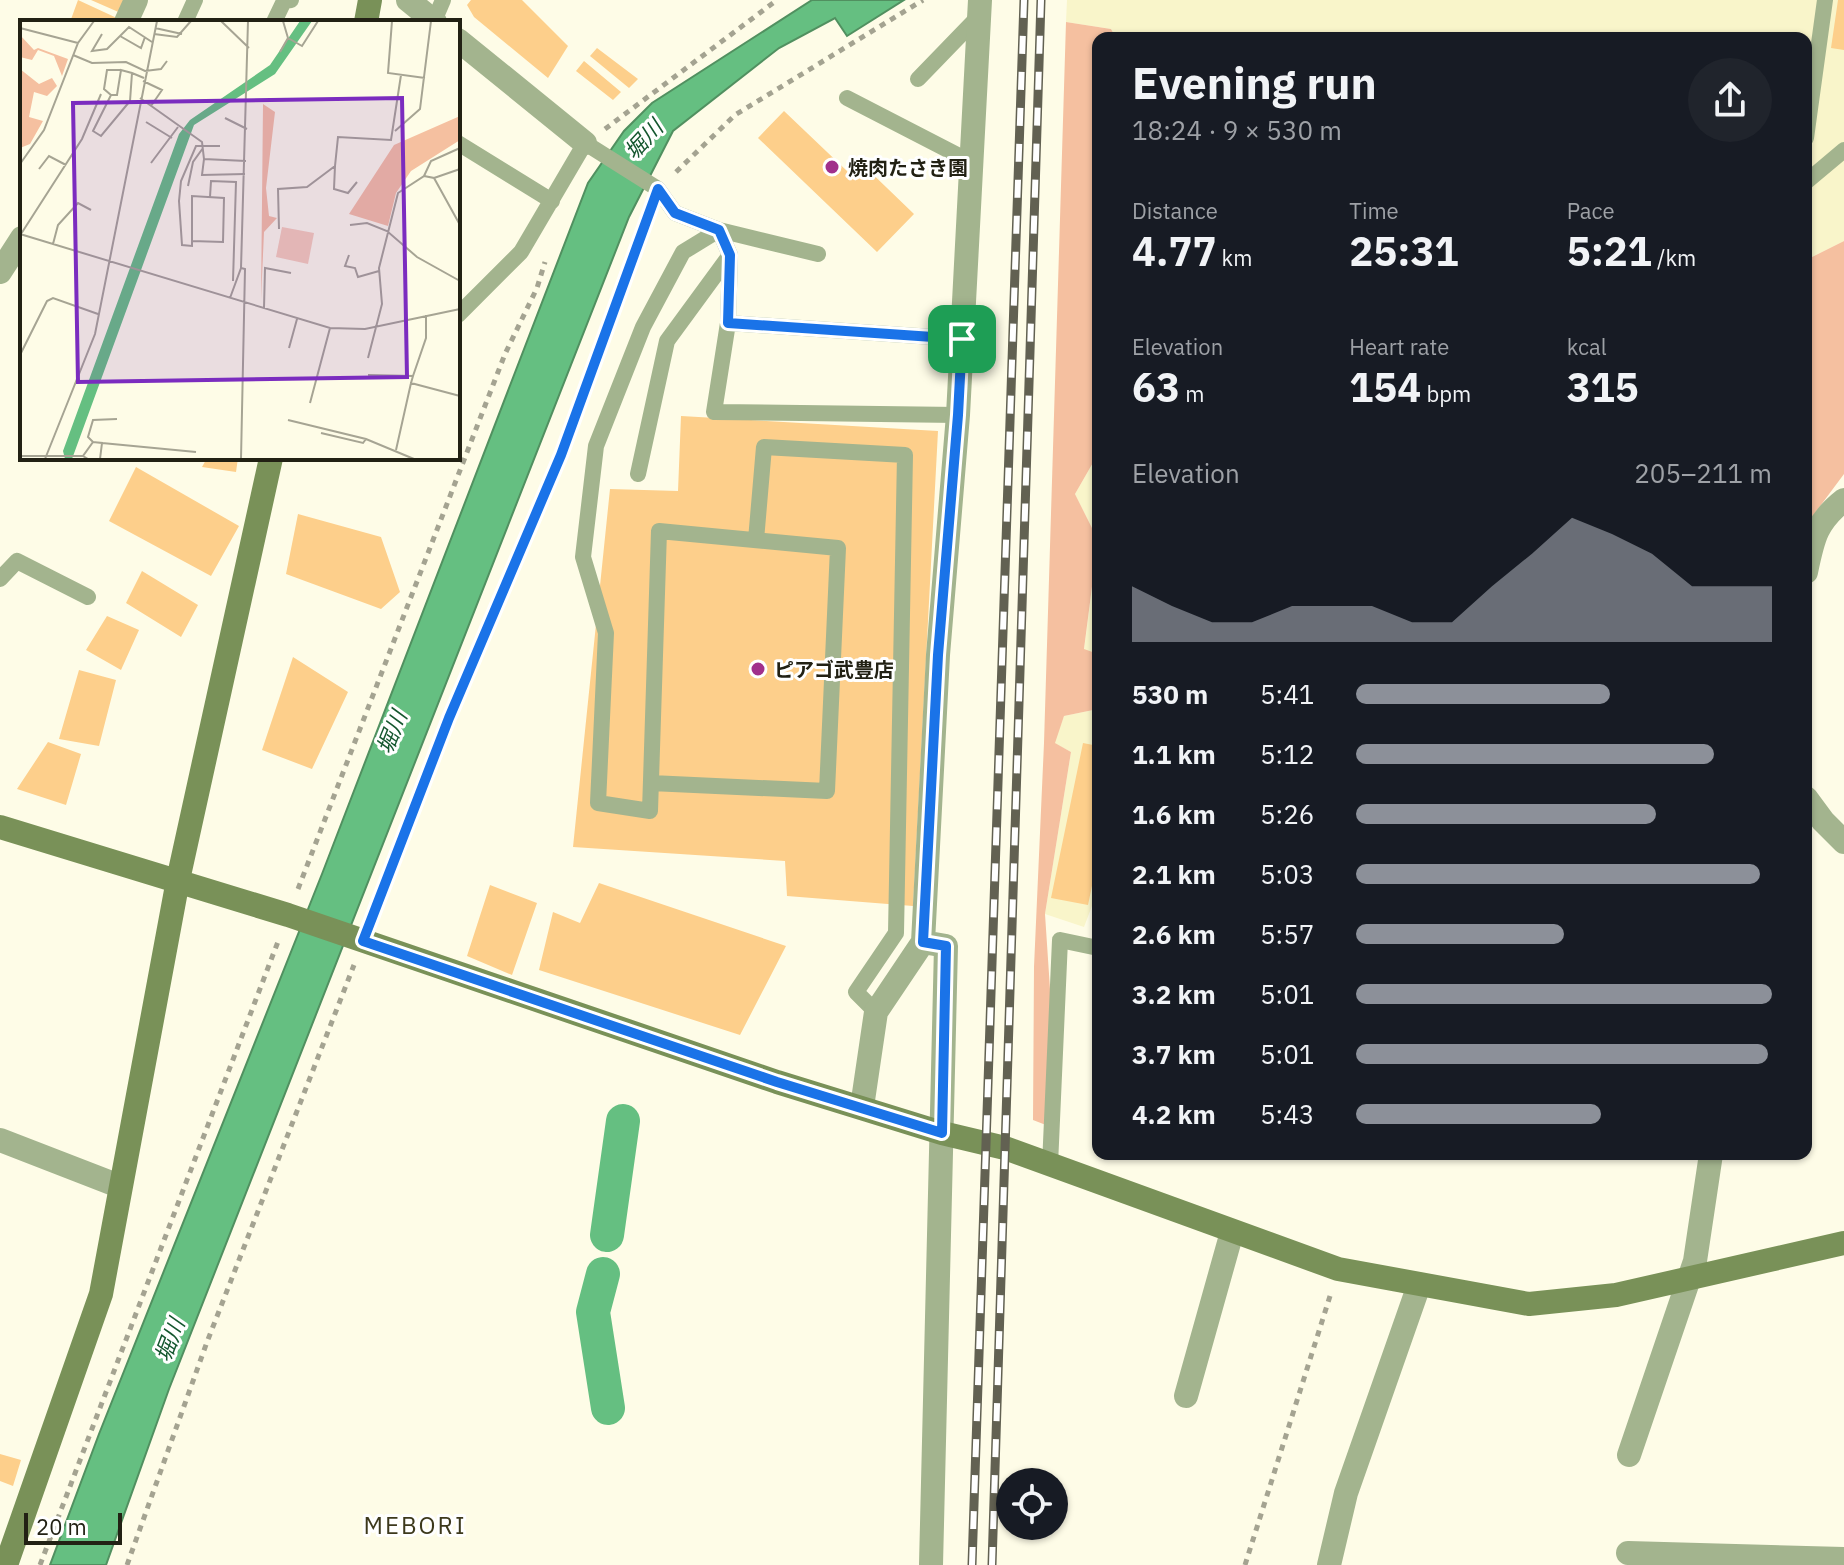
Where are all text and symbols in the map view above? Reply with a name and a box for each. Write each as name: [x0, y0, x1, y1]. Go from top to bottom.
inset map: [20, 20, 460, 460]
text: Evening run: [1132, 54, 1377, 111]
button: share: [1688, 58, 1772, 142]
water label: 堀川: [617, 112, 670, 165]
text: 18:24 · 9 × 530 m: [1132, 113, 1342, 147]
place label: 焼肉たさき園: [848, 154, 968, 181]
marker: 焼肉たさき園: [823, 158, 841, 176]
text: Distance: [1132, 196, 1218, 225]
text: Time: [1349, 196, 1399, 225]
text: Pace: [1567, 196, 1615, 225]
text: 4.77: [1132, 225, 1216, 277]
text: 25:31: [1349, 225, 1459, 277]
text: 5:21: [1567, 225, 1652, 277]
text: km: [1216, 243, 1252, 272]
text: /km: [1652, 243, 1696, 272]
pin: [928, 305, 996, 373]
icon: arrive: [940, 317, 984, 361]
text: Elevation: [1132, 332, 1223, 361]
text: Heart rate: [1349, 332, 1449, 361]
text: kcal: [1567, 332, 1607, 361]
text: 63: [1132, 361, 1180, 413]
text: 154: [1349, 361, 1421, 413]
text: 315: [1567, 361, 1639, 413]
text: m: [1180, 379, 1204, 408]
text: bpm: [1421, 379, 1471, 408]
text: Elevation: [1132, 456, 1240, 490]
text: 205–211 m: [1634, 456, 1772, 490]
place label: ピアゴ武豊店: [774, 656, 894, 683]
marker: ピアゴ武豊店: [749, 660, 767, 678]
text: 530 m: [1132, 677, 1208, 711]
text: 5:41: [1260, 677, 1314, 711]
water label: 堀川: [369, 704, 413, 758]
text: 1.1 km: [1132, 737, 1216, 771]
text: 5:12: [1260, 737, 1314, 771]
text: 1.6 km: [1132, 797, 1216, 831]
text: 5:26: [1260, 797, 1314, 831]
text: 2.1 km: [1132, 857, 1216, 891]
text: 5:03: [1260, 857, 1314, 891]
text: 2.6 km: [1132, 917, 1216, 951]
text: 5:57: [1260, 917, 1314, 951]
text: 3.2 km: [1132, 977, 1216, 1011]
text: 5:01: [1260, 977, 1314, 1011]
text: 3.7 km: [1132, 1037, 1216, 1071]
text: 5:01: [1260, 1037, 1314, 1071]
text: 4.2 km: [1132, 1097, 1216, 1131]
text: 5:43: [1260, 1097, 1314, 1131]
water label: 堀川: [148, 1312, 191, 1366]
map controls: [996, 1468, 1068, 1540]
button: locate: [996, 1468, 1068, 1540]
scale bar: [24, 1509, 122, 1545]
district label: MEBORI: [363, 1509, 467, 1541]
text: 20 m: [36, 1512, 87, 1541]

